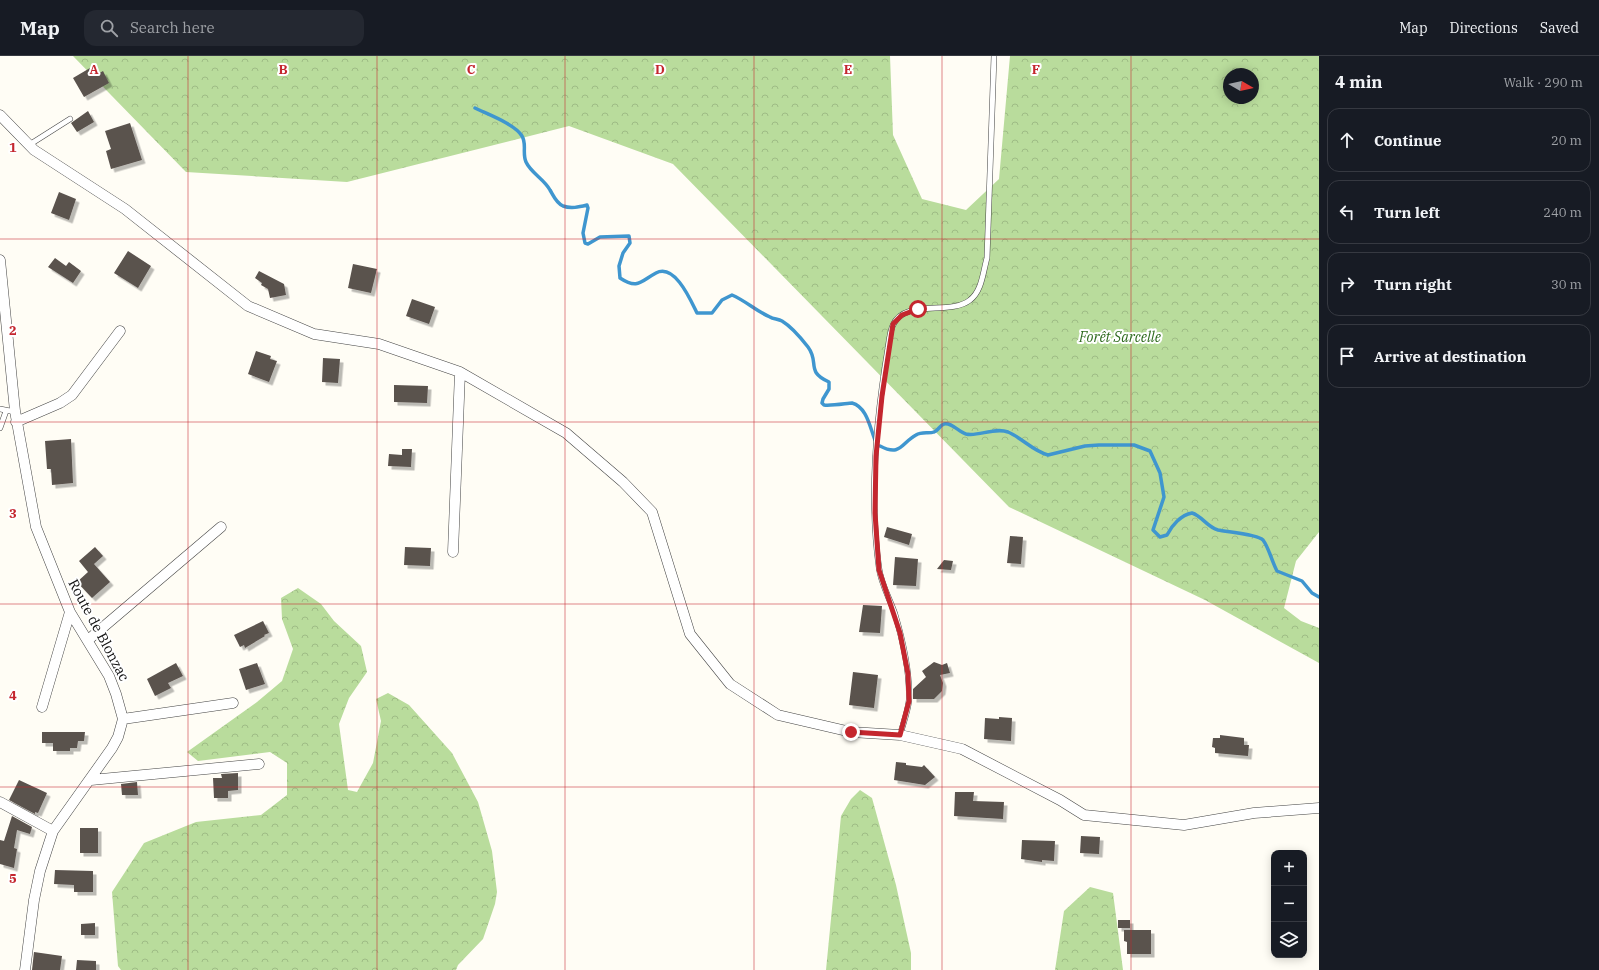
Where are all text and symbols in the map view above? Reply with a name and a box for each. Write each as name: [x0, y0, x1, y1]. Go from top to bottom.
search box: [84, 10, 364, 46]
text: Map: [20, 16, 60, 40]
icon: search: [98, 17, 120, 39]
text: Search here: [130, 18, 214, 37]
text: Map: [1399, 19, 1428, 37]
text: Directions: [1450, 19, 1518, 37]
text: Saved: [1540, 19, 1579, 37]
text: A: [89, 61, 99, 78]
text: B: [278, 61, 288, 78]
text: C: [467, 61, 476, 78]
text: D: [655, 61, 665, 78]
text: E: [844, 61, 852, 78]
text: F: [1032, 61, 1040, 78]
north arrow: [1223, 68, 1259, 104]
text: 4 min: [1335, 71, 1383, 93]
text: Walk · 290 m: [1504, 74, 1583, 91]
icon: ahead: [1336, 129, 1358, 151]
text: Continue: [1374, 131, 1441, 150]
text: 20 m: [1551, 132, 1582, 149]
text: 1: [9, 139, 17, 156]
icon: left: [1336, 201, 1358, 223]
text: Turn left: [1374, 203, 1440, 222]
text: 240 m: [1543, 204, 1582, 221]
icon: right: [1336, 273, 1358, 295]
text: Turn right: [1374, 275, 1452, 294]
text: 30 m: [1551, 276, 1582, 293]
route start: [909, 300, 927, 318]
text: 2: [9, 322, 17, 339]
park label: Forêt Sarcelle: [1078, 328, 1162, 346]
icon: arrive: [1336, 345, 1358, 367]
text: Arrive at destination: [1374, 347, 1526, 366]
text: 3: [9, 505, 17, 522]
street label: Route de Blonzac: [64, 576, 134, 684]
text: 4: [9, 687, 17, 704]
route end: [842, 723, 860, 741]
map controls: [1271, 850, 1307, 958]
button: +: [1271, 850, 1307, 886]
text: 5: [9, 870, 17, 887]
button: −: [1271, 886, 1307, 922]
button: layers: [1271, 922, 1307, 958]

